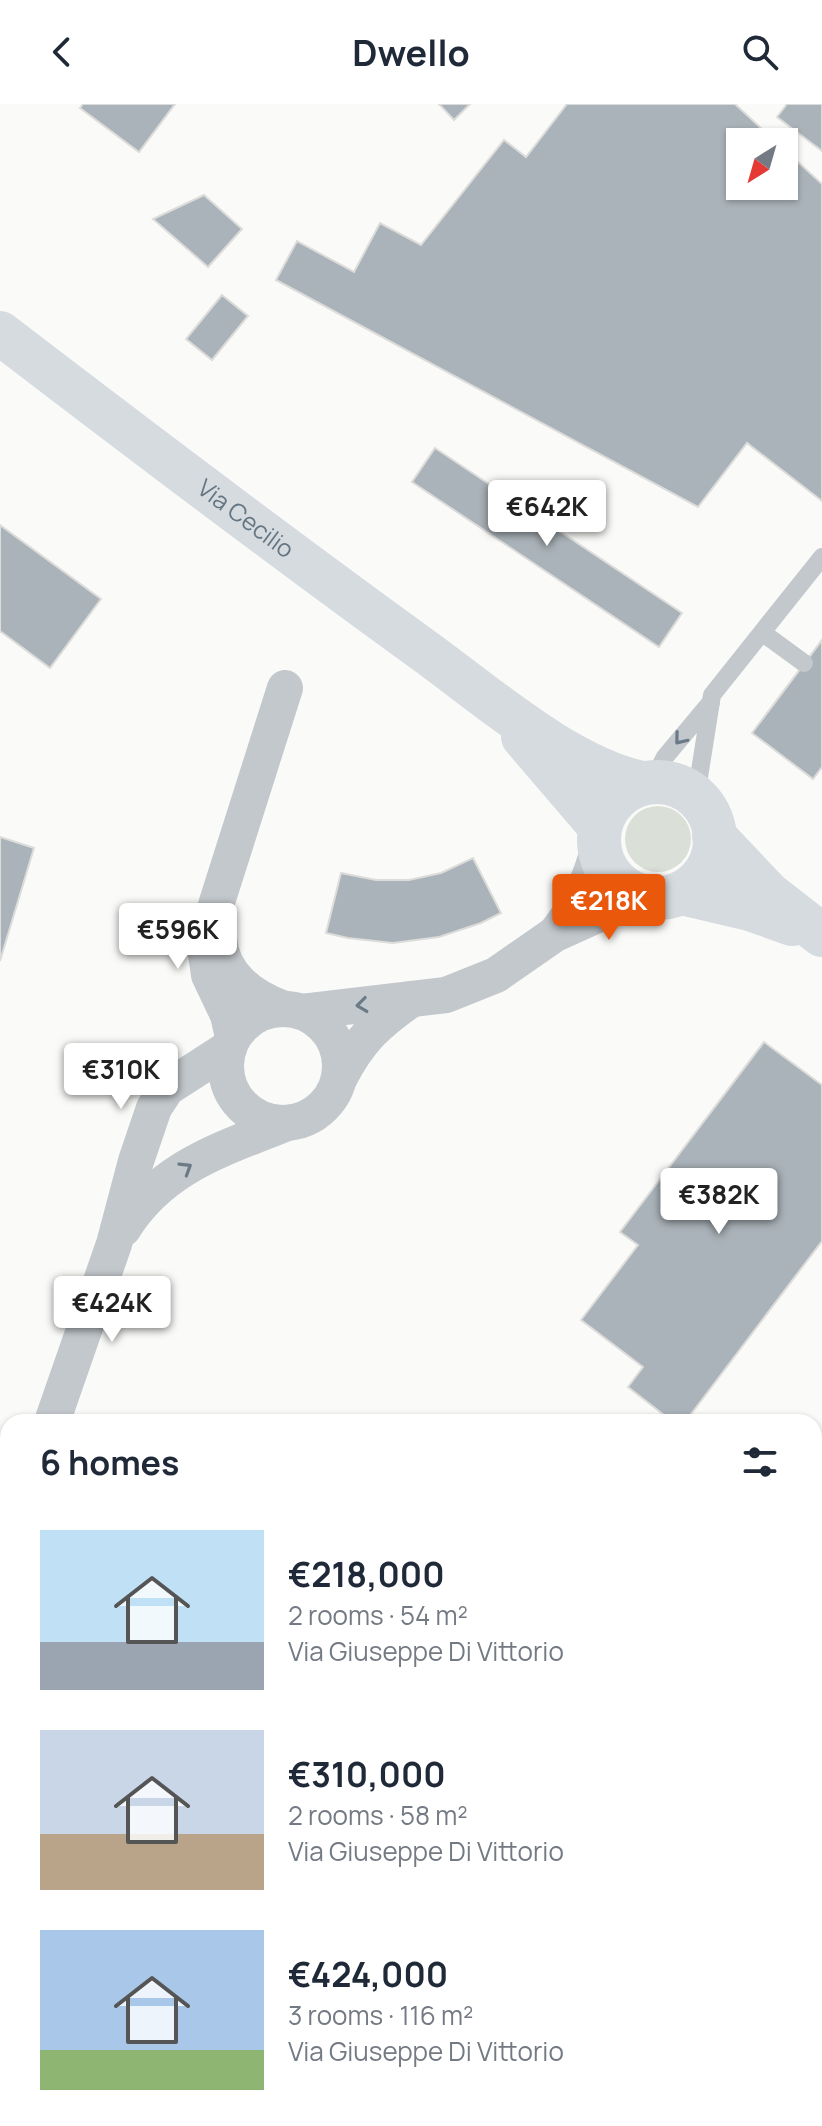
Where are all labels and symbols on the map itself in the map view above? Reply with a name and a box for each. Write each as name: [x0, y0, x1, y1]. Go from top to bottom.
north arrow: [726, 128, 798, 200]
street label: Via Cecilio: [191, 471, 301, 565]
pin: €642K: [491, 480, 603, 548]
one-way arrow: [675, 730, 689, 745]
pin: €218K: [553, 874, 665, 942]
pin: €596K: [122, 903, 234, 971]
one-way arrow: [355, 996, 368, 1013]
pin: €310K: [65, 1043, 177, 1111]
one-way arrow: [177, 1163, 192, 1178]
pin: €382K: [663, 1168, 775, 1236]
pin: €424K: [56, 1276, 168, 1344]

